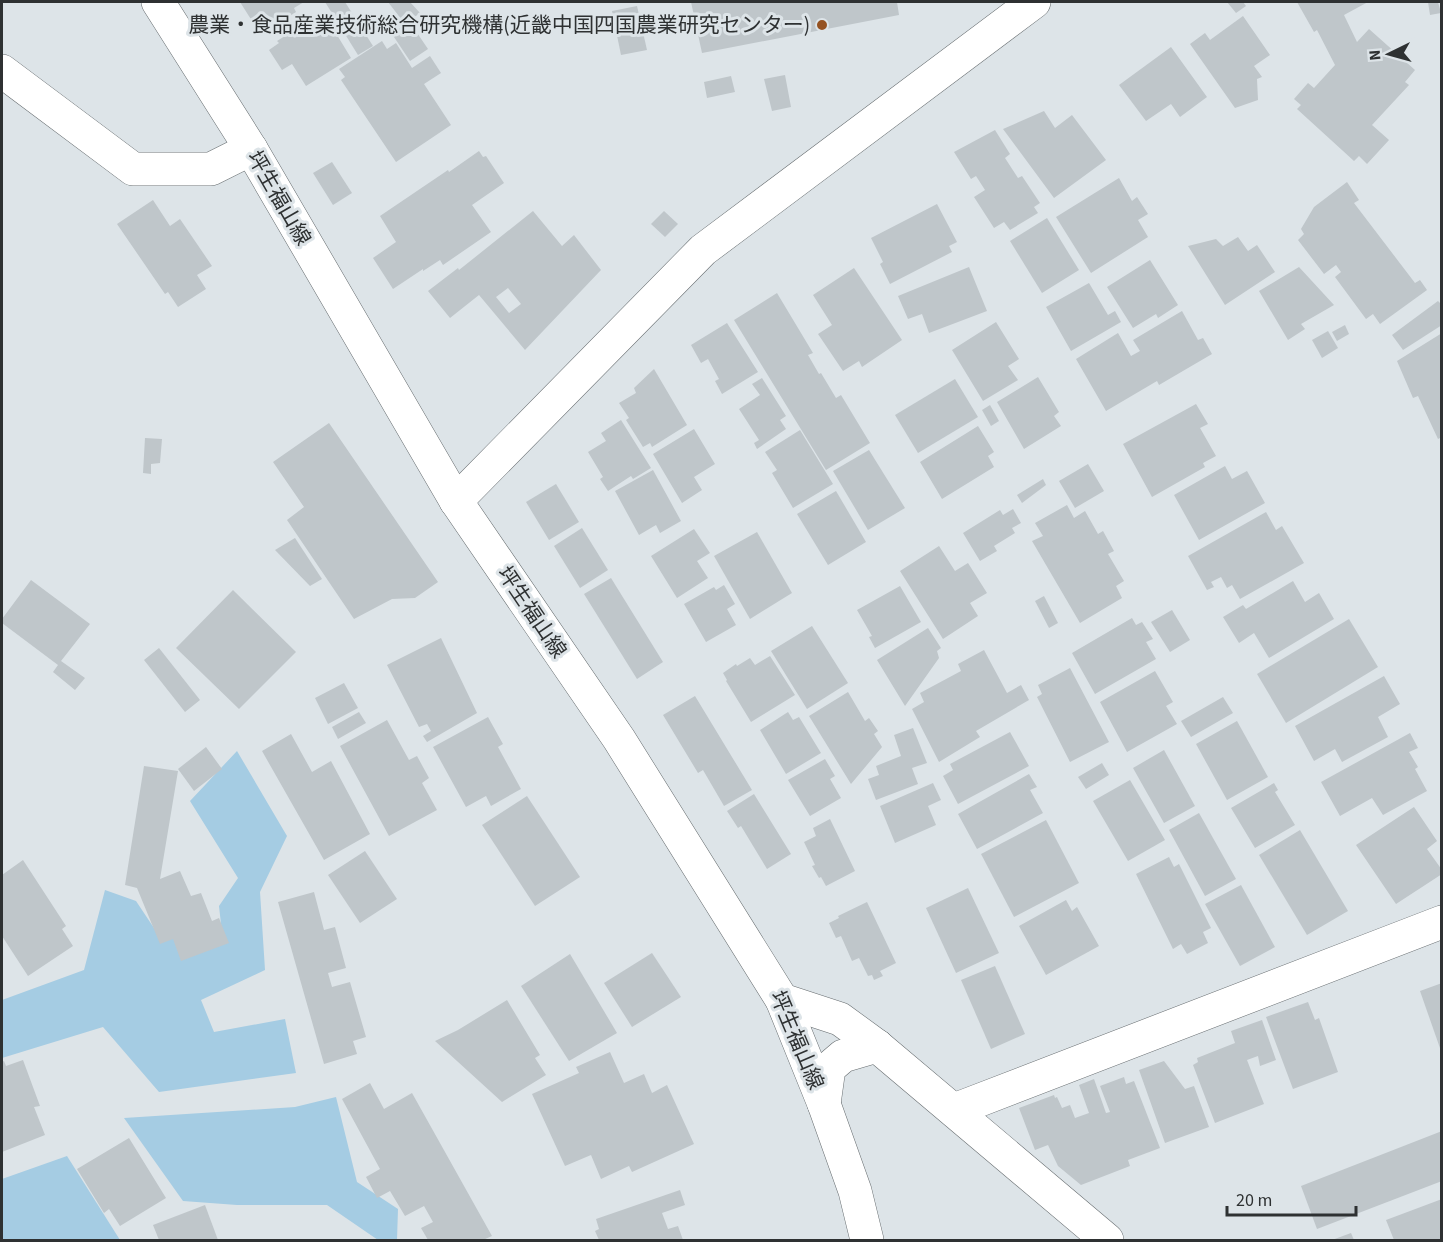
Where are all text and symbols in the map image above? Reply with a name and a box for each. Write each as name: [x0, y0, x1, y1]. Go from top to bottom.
place label: 農業・食品産業技術総合研究機構(近畿中国四国農業研究センター): [188, 10, 810, 40]
marker: 農業・食品産業技術総合研究機構(近畿中国四国農業研究センター): [815, 18, 829, 32]
north arrow: [1359, 24, 1419, 84]
text: N: [1364, 49, 1386, 61]
street label: 坪生福山線: [240, 145, 318, 251]
street label: 坪生福山線: [490, 560, 574, 664]
street label: 坪生福山線: [763, 986, 831, 1094]
scale bar: [1227, 1179, 1356, 1217]
text: 20 m: [1236, 1188, 1272, 1213]

